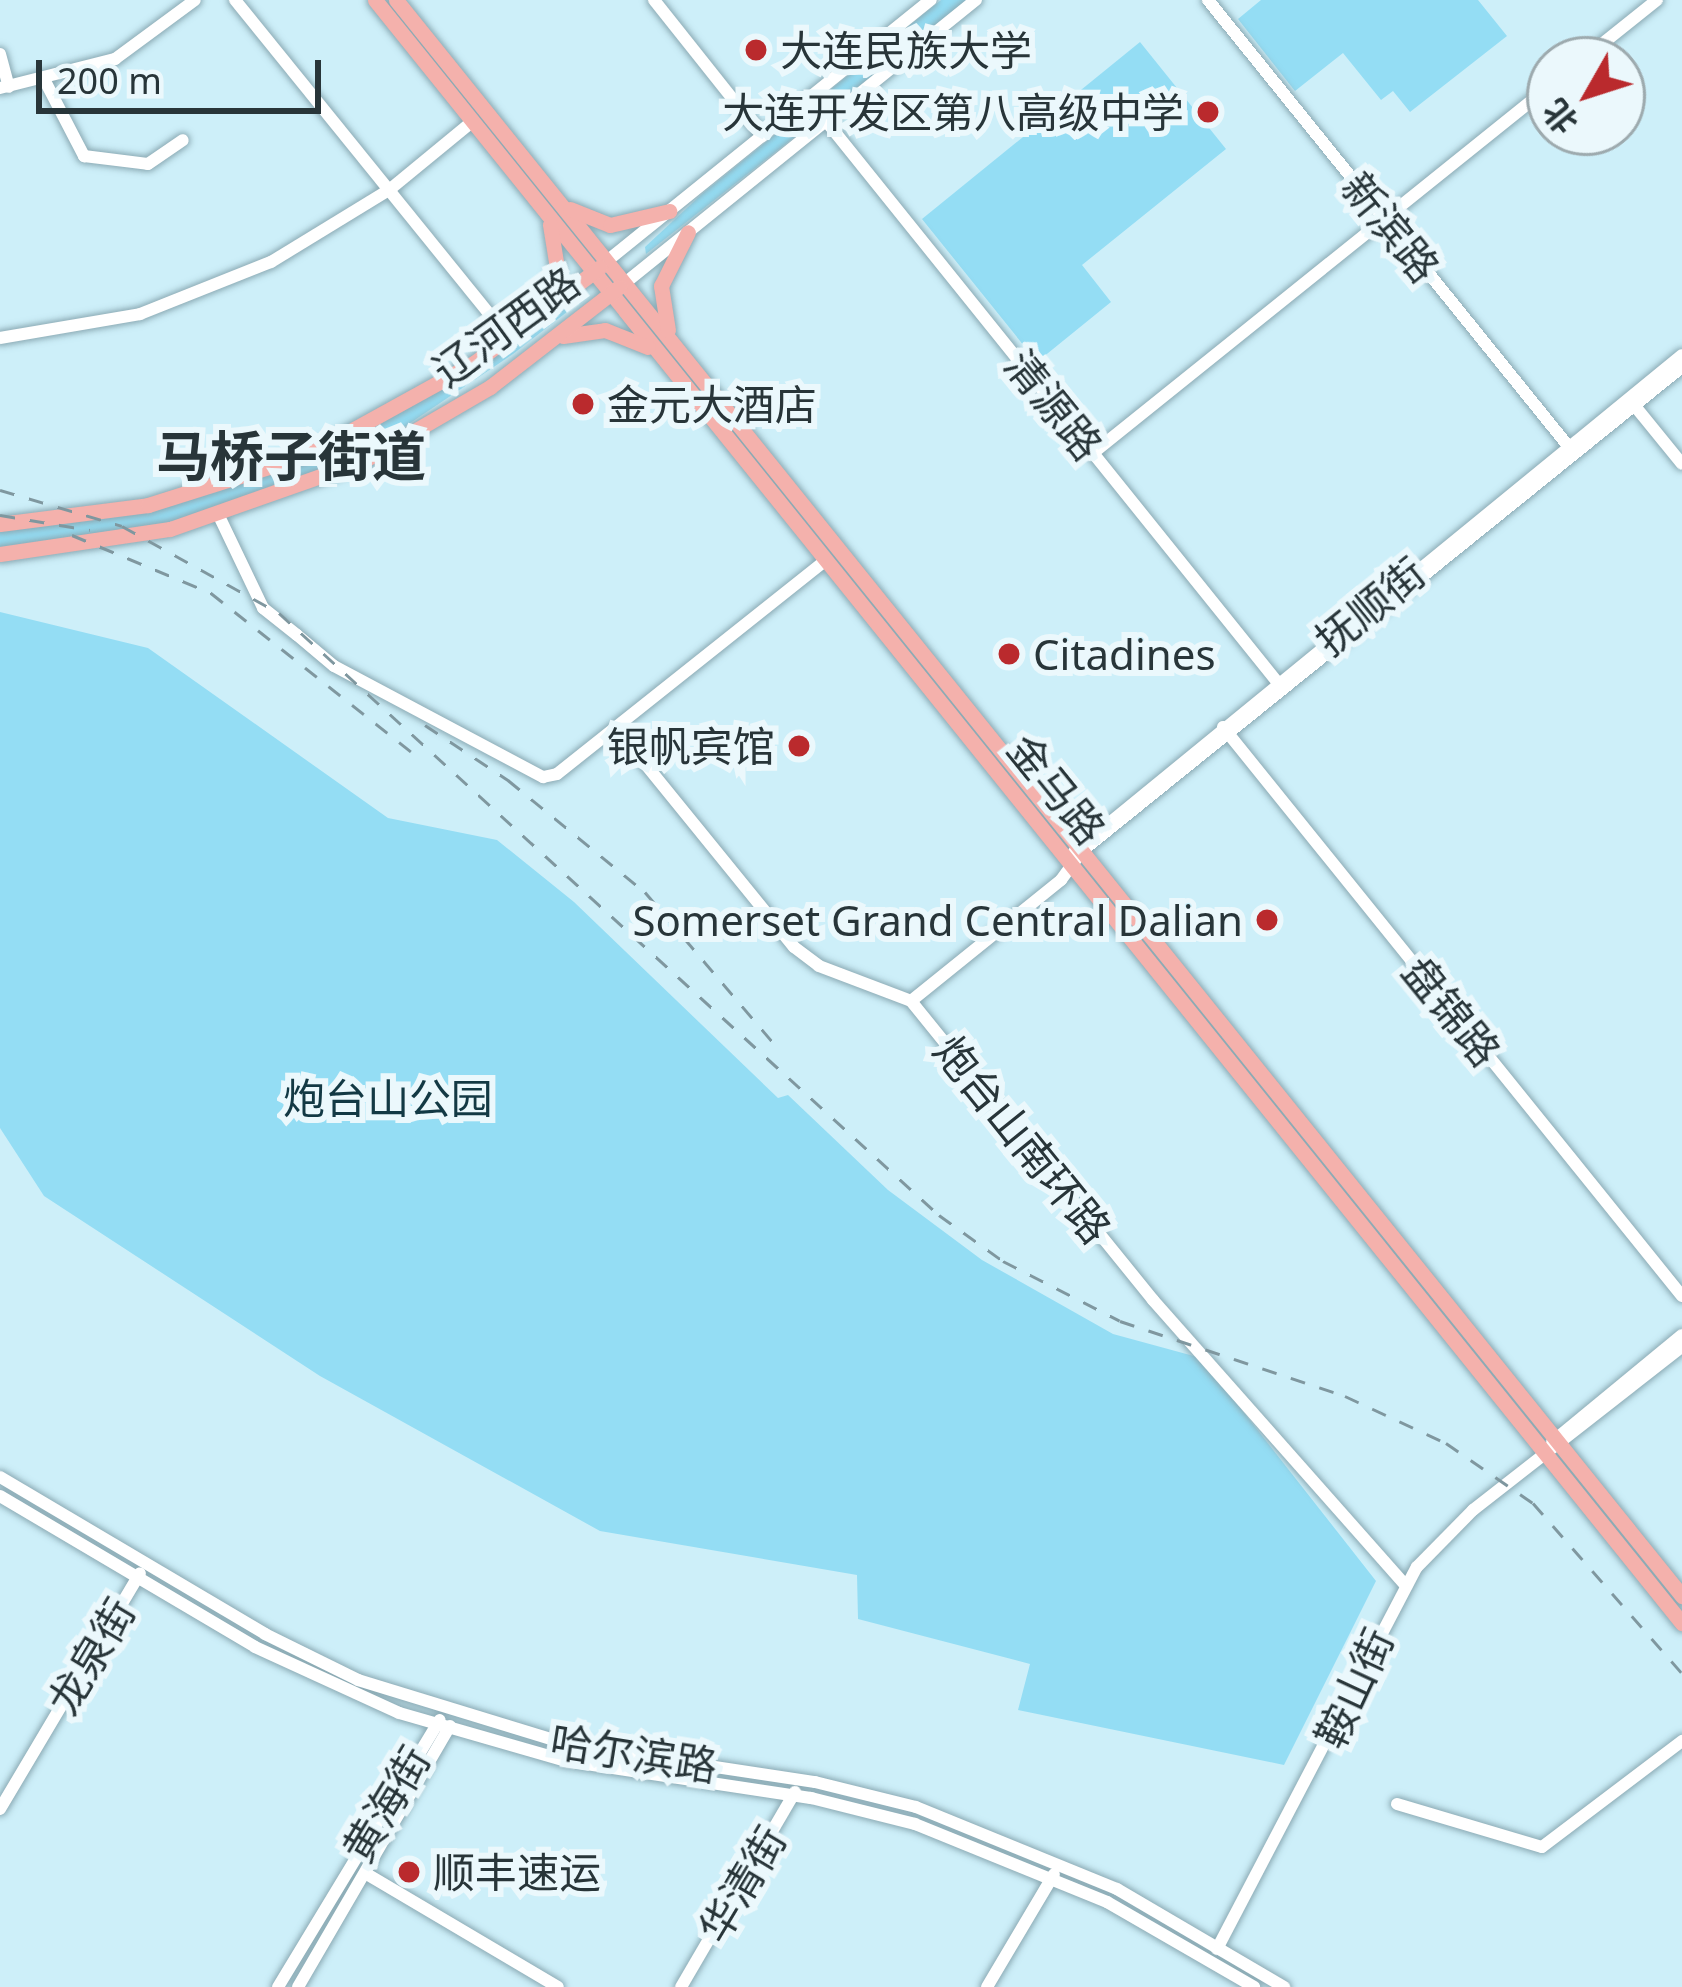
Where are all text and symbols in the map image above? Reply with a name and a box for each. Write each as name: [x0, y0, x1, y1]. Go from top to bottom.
place label: 大连民族大学: [780, 25, 1032, 75]
scale bar: [42, 36, 327, 110]
north arrow: [1526, 36, 1646, 156]
marker: 大连民族大学: [743, 37, 769, 63]
text: 200 m: [57, 56, 162, 105]
place label: 大连开发区第八高级中学: [722, 87, 1184, 137]
text: 北: [1532, 90, 1588, 144]
marker: 大连开发区第八高级中学: [1195, 99, 1221, 125]
street label: 新滨路: [1332, 162, 1450, 292]
street label: 辽河西路: [423, 256, 589, 396]
street label: 清源路: [995, 340, 1113, 470]
place label: 金元大酒店: [607, 379, 817, 429]
marker: 金元大酒店: [570, 391, 596, 417]
district label: 马桥子街道: [156, 423, 426, 487]
street label: 抚顺街: [1305, 547, 1435, 665]
place label: Citadines: [1033, 629, 1216, 679]
marker: Citadines: [996, 641, 1022, 667]
place label: 银帆宾馆: [607, 721, 775, 771]
street label: 金马路: [998, 724, 1116, 854]
marker: 银帆宾馆: [786, 733, 812, 759]
place label: Somerset Grand Central Dalian: [632, 895, 1243, 945]
marker: Somerset Grand Central Dalian: [1254, 907, 1280, 933]
street label: 盘锦路: [1393, 946, 1511, 1076]
street label: 炮台山南环路: [924, 1025, 1122, 1253]
park label: 炮台山公园: [283, 1073, 493, 1123]
street label: 龙泉街: [37, 1589, 145, 1723]
street label: 鞍山街: [1305, 1620, 1403, 1756]
street label: 哈尔滨路: [547, 1715, 721, 1791]
street label: 黄海街: [332, 1737, 440, 1871]
street label: 华清街: [688, 1817, 796, 1951]
place label: 顺丰速运: [433, 1847, 601, 1897]
marker: 顺丰速运: [396, 1859, 422, 1885]

